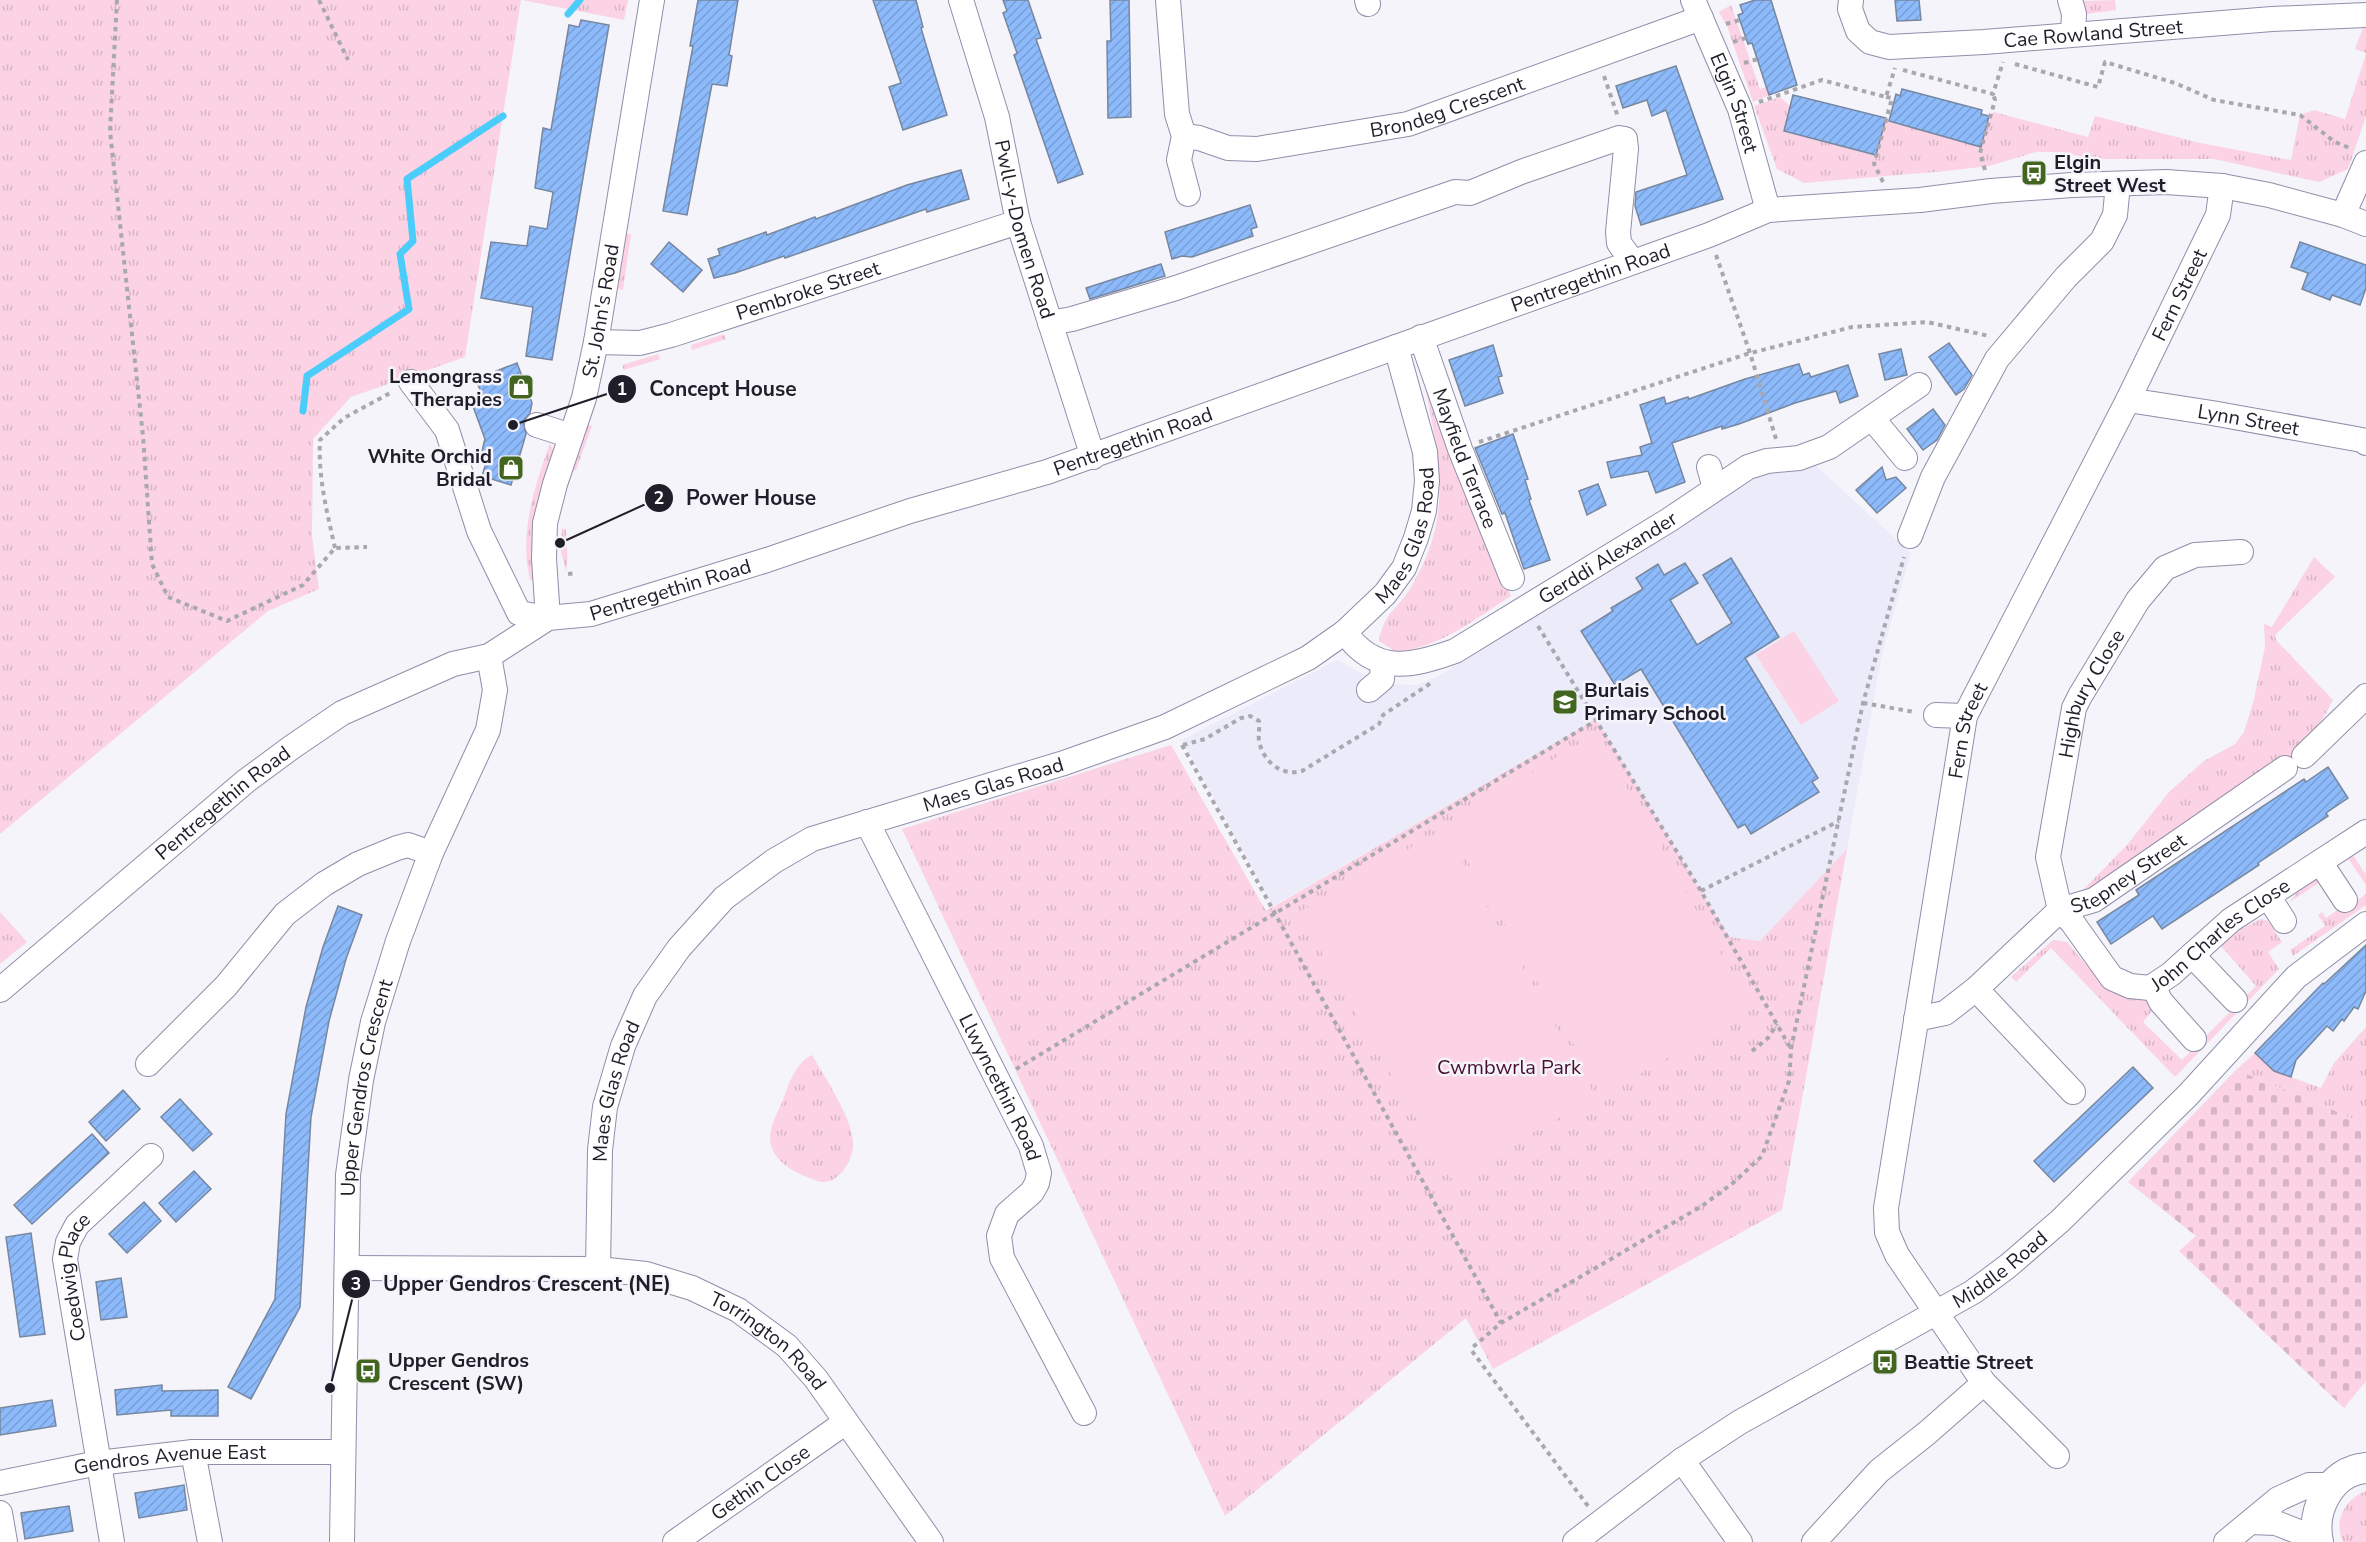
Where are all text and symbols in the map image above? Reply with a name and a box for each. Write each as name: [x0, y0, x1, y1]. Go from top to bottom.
street label: Cae Rowland Street: [2002, 13, 2185, 54]
street label: Elgin Street: [1703, 49, 1765, 157]
street label: Brondeg Crescent: [1368, 70, 1529, 144]
street label: Pwll-y-Domen Road: [988, 137, 1061, 322]
place label: Elgin Street West: [2054, 149, 2166, 199]
bus stop icon: Elgin Street West: [2019, 158, 2049, 188]
street label: Pentregethin Road: [1507, 237, 1674, 319]
street label: St. John's Road: [576, 242, 626, 380]
street label: Fern Street: [2146, 243, 2214, 346]
street label: Pembroke Street: [733, 255, 884, 327]
place label: Lemongrass Therapies: [389, 363, 502, 413]
callout: Concept House: [607, 370, 808, 409]
shop icon: Lemongrass Therapies: [506, 372, 536, 402]
text: Concept House: [649, 375, 797, 403]
text: 1: [617, 377, 627, 401]
street label: Mayfield Terrace: [1426, 385, 1504, 533]
street label: Lynn Street: [2196, 398, 2302, 443]
street label: Pentregethin Road: [1050, 401, 1216, 483]
place label: White Orchid Bridal: [368, 443, 493, 493]
shop icon: White Orchid Bridal: [496, 453, 526, 483]
street label: Maes Glas Road: [1369, 466, 1441, 610]
callout: Power House: [644, 478, 828, 517]
text: Power House: [686, 484, 816, 512]
text: 2: [654, 486, 664, 510]
street label: Gerddi Alexander: [1533, 505, 1683, 611]
street label: Pentregethin Road: [586, 553, 754, 628]
street label: Highbury Close: [2053, 624, 2131, 760]
place label: Burlais Primary School: [1584, 677, 1726, 727]
street label: Fern Street: [1942, 677, 1995, 781]
school or university icon: Burlais Primary School: [1550, 687, 1580, 717]
street label: Pentregethin Road: [150, 740, 296, 866]
street label: Maes Glas Road: [920, 751, 1067, 819]
street label: Stepney Street: [2067, 827, 2193, 920]
street label: John Charles Close: [2145, 872, 2295, 998]
street label: Upper Gendros Crescent: [335, 975, 400, 1197]
street label: Llwyncethin Road: [952, 1009, 1048, 1164]
street label: Maes Glas Road: [587, 1016, 647, 1162]
park label: Cwmbwrla Park: [1437, 1054, 1582, 1081]
street label: Coedwig Place: [52, 1206, 96, 1344]
street label: Middle Road: [1948, 1225, 2054, 1315]
callout: Upper Gendros Crescent (NE): [341, 1264, 683, 1303]
text: Upper Gendros Crescent (NE): [383, 1270, 671, 1298]
text: 3: [351, 1272, 361, 1296]
street label: Torrington Road: [705, 1285, 833, 1396]
place label: Upper Gendros Crescent (SW): [388, 1347, 529, 1397]
bus stop icon: Beattie Street: [1870, 1347, 1900, 1377]
place label: Beattie Street: [1904, 1349, 2033, 1376]
bus stop icon: Upper Gendros Crescent (SW): [353, 1356, 383, 1386]
street label: Gethin Close: [705, 1438, 815, 1527]
street label: Gendros Avenue East: [71, 1439, 267, 1482]

